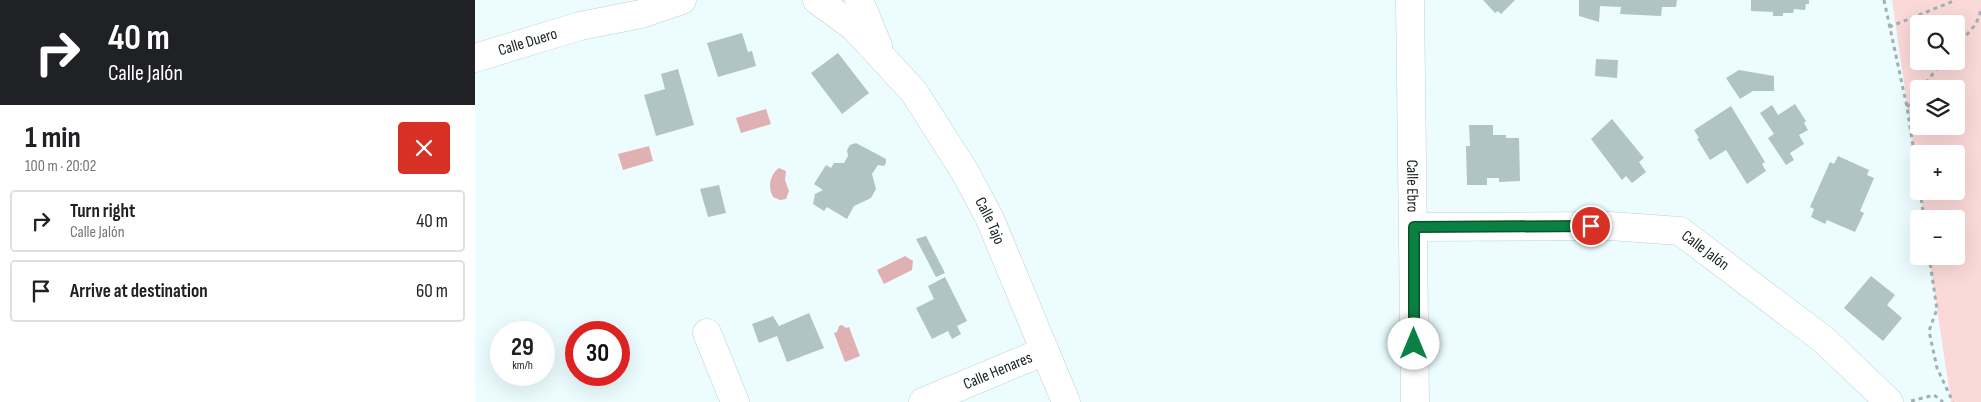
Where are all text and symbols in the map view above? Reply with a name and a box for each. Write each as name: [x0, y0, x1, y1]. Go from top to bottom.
map controls: [1910, 15, 1965, 265]
button: search: [1910, 15, 1965, 70]
text: 40 m: [108, 17, 170, 60]
icon: right: [25, 20, 90, 85]
street label: Calle Duero: [496, 24, 559, 60]
text: Calle Jalón: [108, 60, 183, 87]
button: layers: [1910, 80, 1965, 135]
text: 1 min: [25, 120, 81, 156]
button: close: [398, 122, 450, 174]
button: +: [1910, 145, 1965, 200]
text: 100 m · 20:02: [25, 157, 96, 176]
street label: Calle Ebro: [1402, 159, 1422, 213]
street label: Calle Tajo: [971, 194, 1009, 247]
text: Turn right: [70, 200, 135, 223]
pin: [1570, 205, 1612, 247]
icon: right: [27, 207, 55, 235]
text: 40 m: [416, 210, 448, 233]
button: −: [1910, 210, 1965, 265]
icon: arrive: [1577, 212, 1605, 240]
text: Calle Jalón: [70, 223, 124, 242]
street label: Calle Jalón: [1678, 226, 1733, 274]
icon: arrive: [27, 277, 55, 305]
text: Arrive at destination: [70, 280, 208, 303]
text: 60 m: [416, 280, 448, 303]
position arrow: [1387, 317, 1439, 369]
speed limit sign: 30: [565, 321, 630, 386]
text: 29: [511, 332, 534, 363]
street label: Calle Henares: [961, 348, 1035, 394]
text: km/h: [512, 358, 533, 373]

